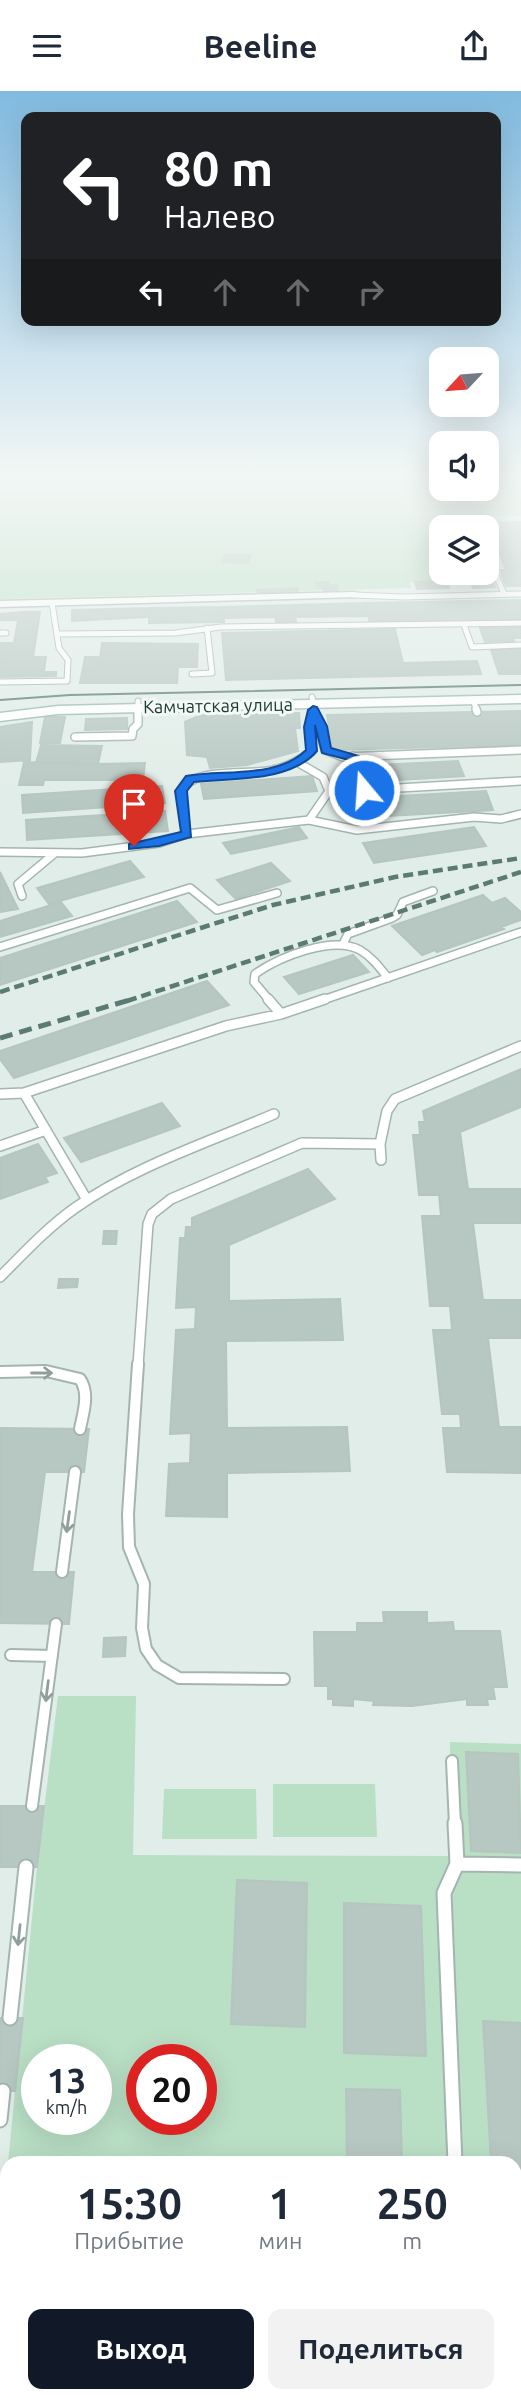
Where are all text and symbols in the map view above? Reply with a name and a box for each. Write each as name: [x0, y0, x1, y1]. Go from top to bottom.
icon: menu: [28, 27, 66, 65]
icon: share: [455, 27, 493, 65]
text: Beeline: [204, 28, 317, 64]
icon: left: [49, 140, 140, 231]
text: 80 m: [164, 140, 273, 195]
text: Налево: [164, 198, 276, 234]
icon: left: [133, 273, 171, 311]
icon: ahead: [206, 273, 244, 311]
icon: ahead: [279, 273, 317, 311]
icon: right: [352, 273, 390, 311]
north arrow: [429, 347, 499, 417]
map controls: [429, 347, 499, 585]
button: sound: [429, 431, 499, 501]
button: layers: [429, 515, 499, 585]
street label: Камчатская улица: [143, 694, 293, 716]
position arrow: [327, 753, 401, 827]
pin: [104, 774, 164, 846]
icon: arrive: [115, 785, 153, 823]
one-way arrow: [31, 1366, 54, 1380]
one-way arrow: [62, 1510, 75, 1533]
one-way arrow: [41, 1680, 54, 1702]
one-way arrow: [12, 1923, 25, 1946]
speed limit sign: 20: [126, 2044, 217, 2135]
text: 13: [47, 2060, 86, 2100]
text: km/h: [46, 2097, 87, 2117]
text: 15:30: [77, 2180, 182, 2227]
text: 1: [269, 2180, 292, 2227]
text: 250: [377, 2180, 448, 2227]
text: Прибытие: [74, 2228, 184, 2253]
text: мин: [259, 2228, 302, 2253]
text: m: [402, 2228, 422, 2253]
button: Выход: [28, 2309, 254, 2389]
button: Поделиться: [268, 2309, 494, 2389]

